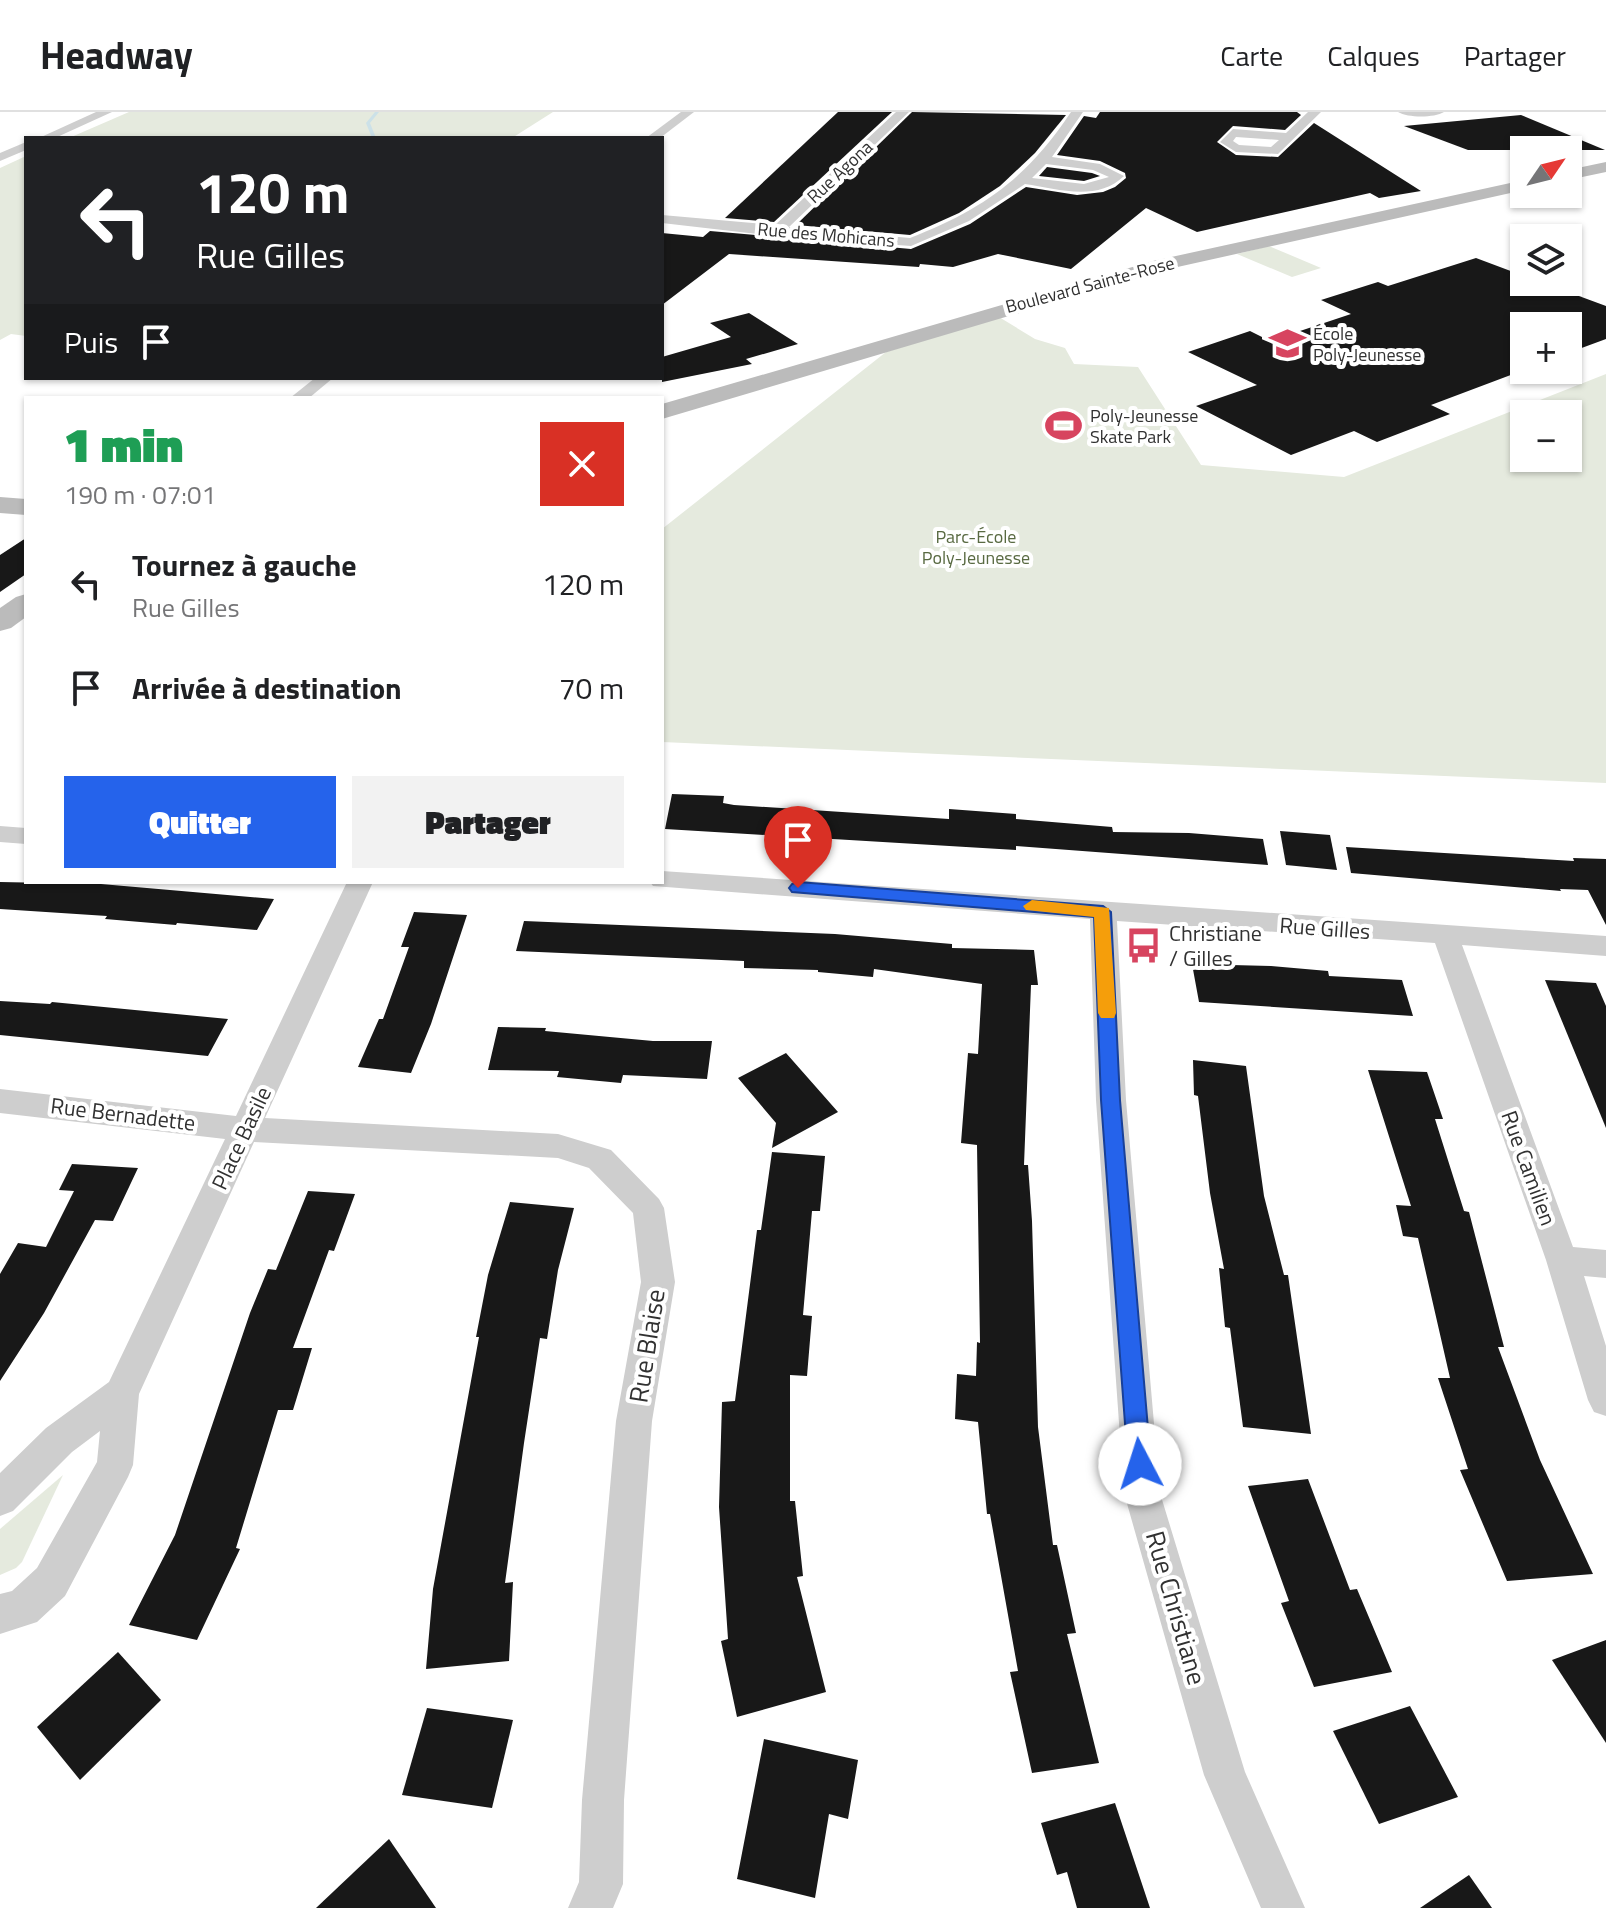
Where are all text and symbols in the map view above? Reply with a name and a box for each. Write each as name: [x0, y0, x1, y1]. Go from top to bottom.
text: Headway: [40, 26, 193, 84]
text: Carte: [1220, 34, 1283, 77]
text: Calques: [1327, 34, 1420, 77]
text: Partager: [1464, 34, 1566, 77]
street label: Rue Agona: [801, 134, 879, 209]
north arrow: [1510, 136, 1582, 208]
map controls: [1510, 136, 1582, 472]
text: 120 m: [196, 150, 349, 235]
icon: left: [64, 168, 168, 272]
street label: Rue des Mohicans: [756, 215, 896, 254]
button: layers: [1510, 224, 1582, 296]
text: Rue Gilles: [196, 227, 345, 282]
street label: Boulevard Sainte-Rose: [1002, 249, 1177, 320]
button: +: [1510, 312, 1582, 384]
text: Puis: [64, 319, 118, 365]
icon: arrive: [134, 320, 178, 364]
place label: École Poly-Jeunesse: [1313, 320, 1421, 368]
school or university icon: École Poly-Jeunesse: [1268, 325, 1306, 363]
button: −: [1510, 400, 1582, 472]
place label: Poly-Jeunesse Skate Park: [1090, 402, 1198, 450]
sports icon: Poly-Jeunesse Skate Park: [1045, 407, 1083, 445]
text: 1 min: [64, 408, 183, 481]
button: close: [540, 422, 624, 506]
text: 190 m · 07:01: [64, 475, 216, 514]
park label: Parc-École Poly-Jeunesse: [922, 523, 1030, 571]
text: Tournez à gauche: [132, 542, 357, 588]
text: 120 m: [542, 561, 624, 607]
icon: left: [64, 562, 108, 606]
text: Rue Gilles: [132, 588, 240, 627]
text: Arrivée à destination: [132, 665, 402, 711]
text: 70 m: [559, 665, 624, 711]
icon: arrive: [64, 666, 108, 710]
button: Quitter: [64, 776, 336, 868]
button: Partager: [352, 776, 624, 868]
pin: [764, 806, 832, 888]
icon: arrive: [776, 818, 820, 862]
street label: Rue Gilles: [1278, 908, 1372, 948]
place label: Christiane / Gilles: [1169, 916, 1262, 975]
bus stop icon: Christiane / Gilles: [1124, 927, 1162, 965]
street label: Place Basile: [202, 1081, 280, 1195]
street label: Rue Bernadette: [49, 1088, 197, 1140]
street label: Rue Camilien: [1492, 1106, 1566, 1230]
street label: Rue Blaise: [618, 1286, 675, 1406]
position arrow: [1098, 1422, 1182, 1506]
street label: Rue Christiane: [1136, 1526, 1217, 1689]

